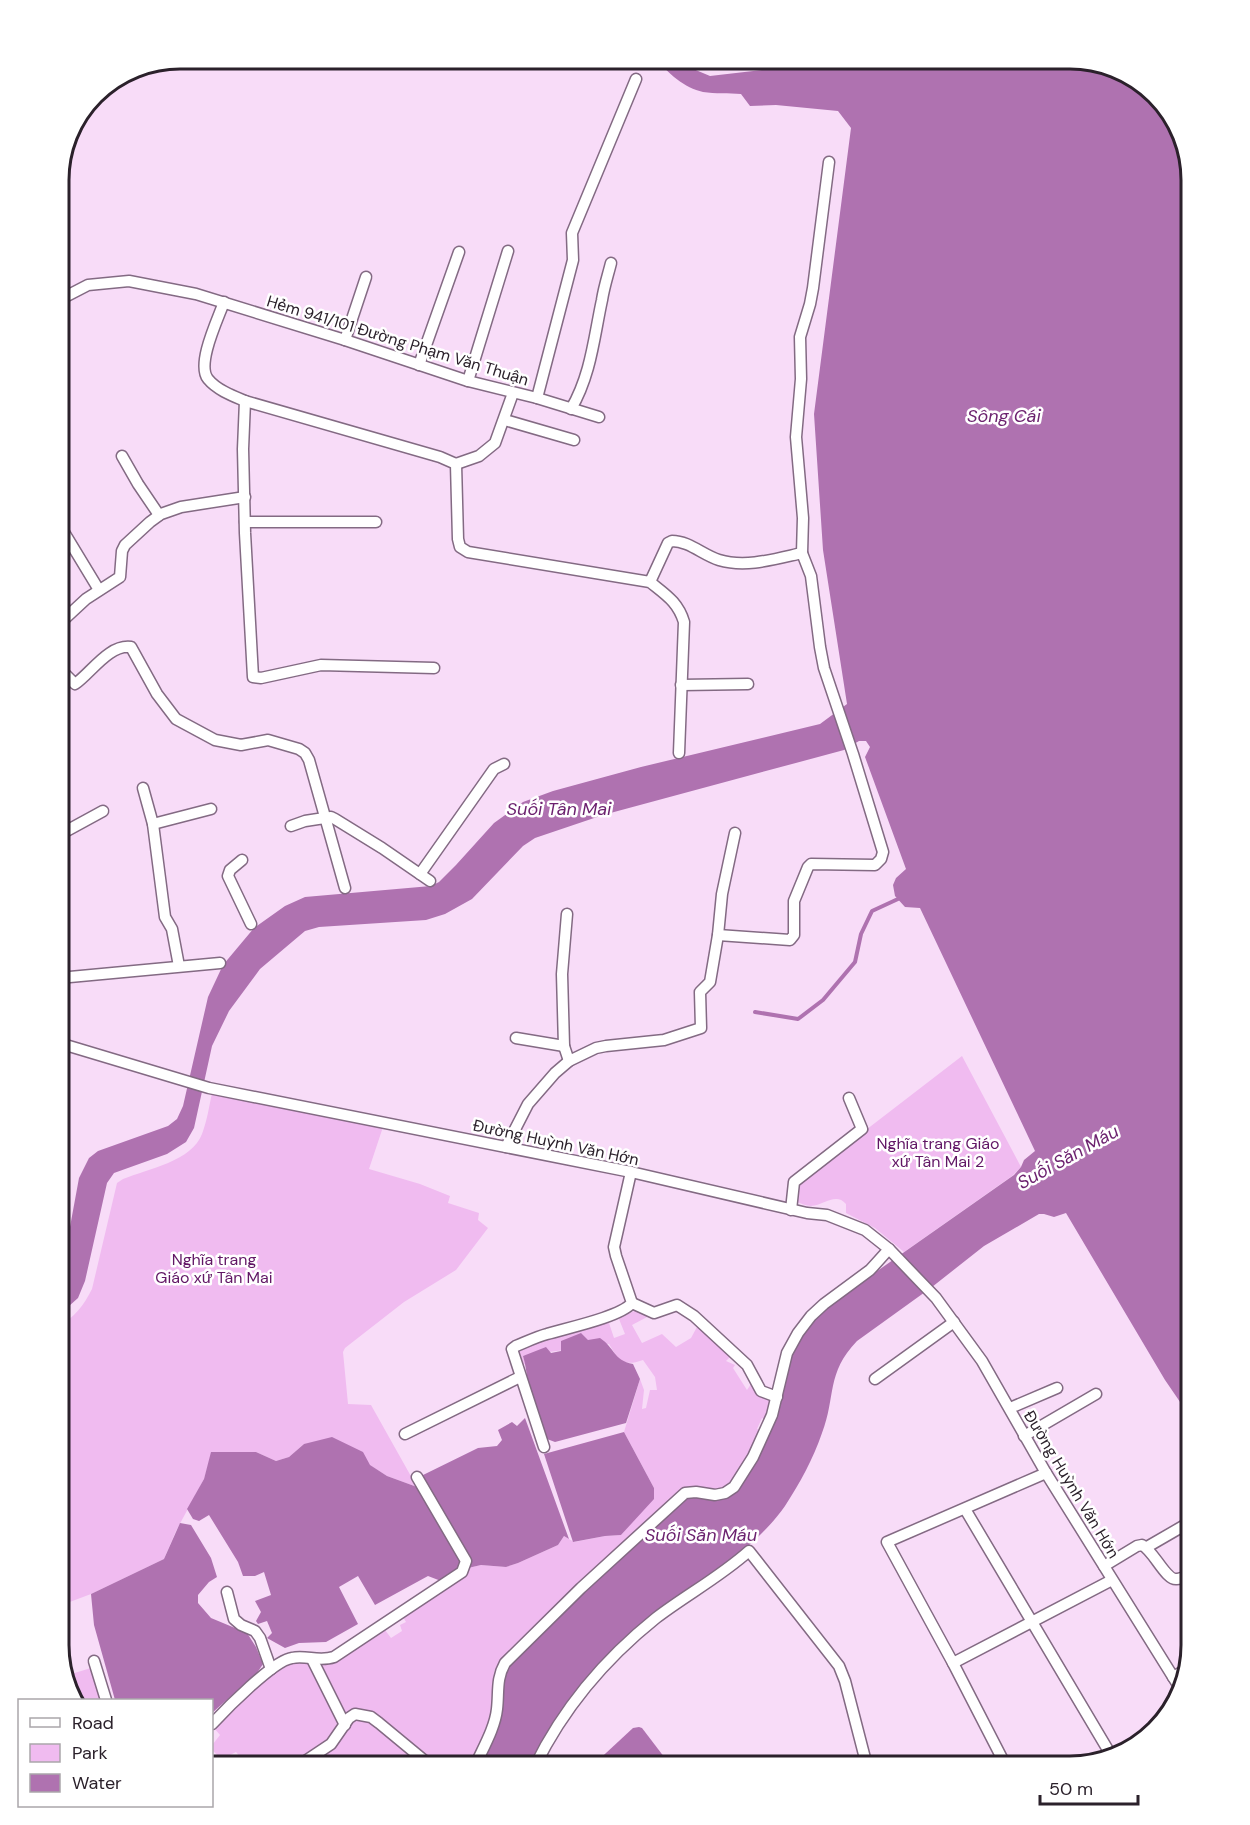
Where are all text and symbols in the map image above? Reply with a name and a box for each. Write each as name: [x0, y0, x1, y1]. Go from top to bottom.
street label: Hẻm 941/101 Đường Phạm Văn Thuận: [264, 291, 531, 390]
water label: Sông Cái: [967, 404, 1042, 428]
water label: Suối Tân Mai: [507, 797, 612, 821]
street label: Đường Huỳnh Văn Hớn: [471, 1115, 641, 1170]
water label: Suối Săn Máu: [1013, 1119, 1123, 1195]
park label: Nghĩa trang Giáo xứ Tân Mai 2: [876, 1133, 1000, 1172]
park label: Nghĩa trang Giáo xứ Tân Mai: [155, 1249, 273, 1288]
street label: Đường Huỳnh Văn Hớn: [1019, 1406, 1124, 1562]
water label: Suối Săn Máu: [645, 1523, 757, 1547]
legend: [18, 1699, 213, 1807]
text: Road: [72, 1711, 114, 1735]
text: Park: [72, 1741, 108, 1765]
scale bar: [1040, 1768, 1138, 1806]
text: Water: [72, 1771, 122, 1795]
text: 50 m: [1049, 1777, 1093, 1801]

